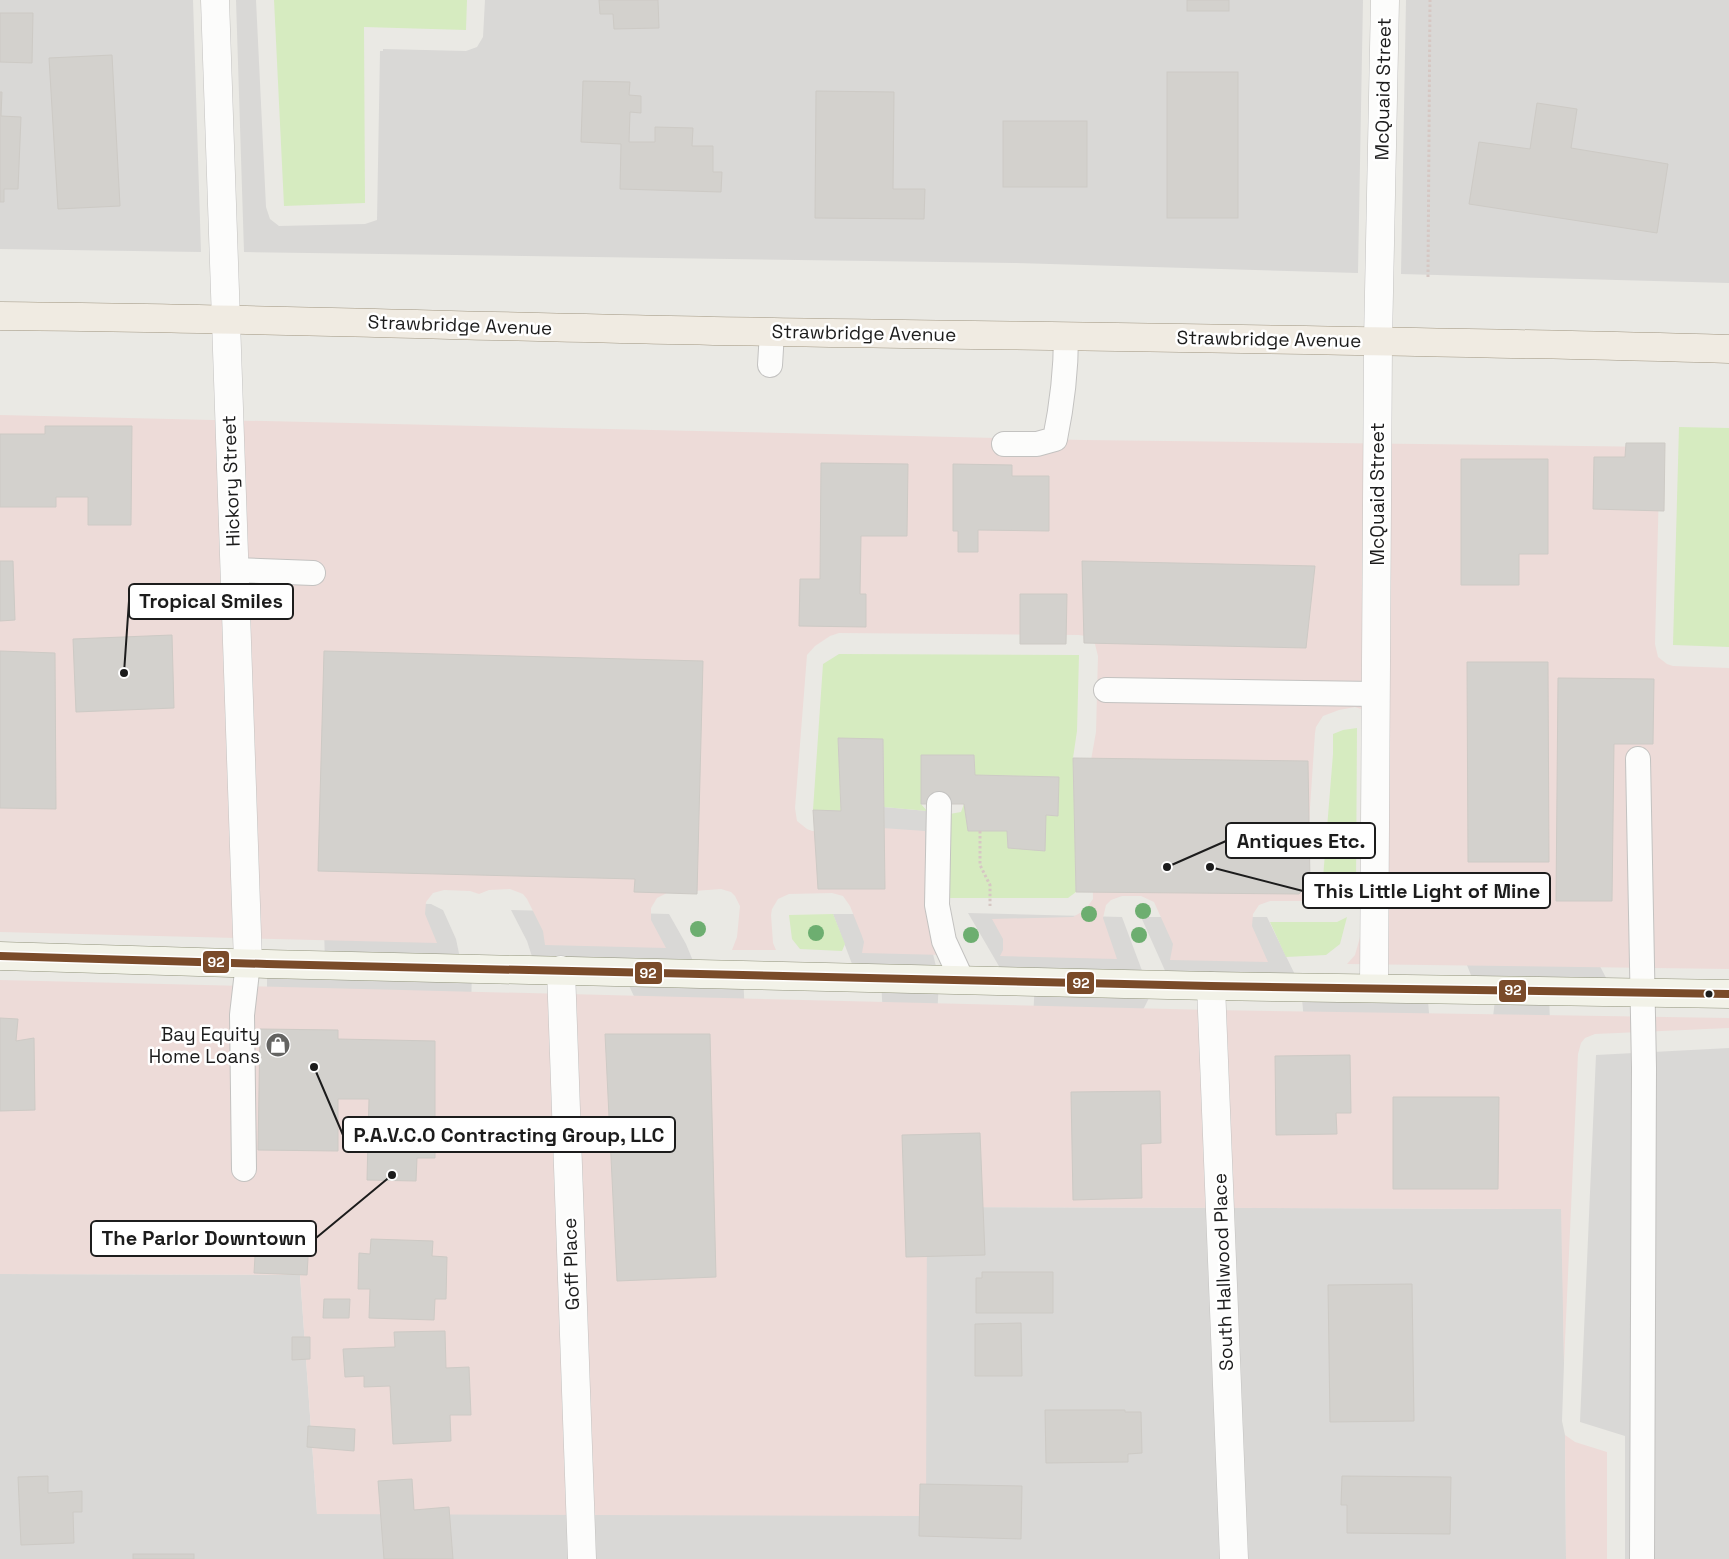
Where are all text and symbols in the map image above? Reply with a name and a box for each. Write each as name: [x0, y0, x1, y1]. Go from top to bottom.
street label: McQuaid Street: [1369, 17, 1397, 161]
street label: Strawbridge Avenue: [367, 309, 553, 341]
street label: Strawbridge Avenue: [771, 319, 957, 347]
street label: Strawbridge Avenue: [1176, 325, 1362, 353]
street label: Hickory Street: [216, 415, 246, 547]
street label: McQuaid Street: [1365, 423, 1390, 565]
callout: Tropical Smiles: [129, 584, 293, 619]
text: Tropical Smiles: [139, 588, 283, 614]
callout: Antiques Etc.: [1226, 823, 1375, 858]
text: Antiques Etc.: [1237, 828, 1365, 854]
callout: This Little Light of Mine: [1303, 873, 1550, 908]
text: This Little Light of Mine: [1314, 878, 1540, 904]
line badge: 92: [202, 950, 230, 974]
text: 92: [208, 953, 224, 971]
line badge: 92: [634, 961, 663, 985]
text: 92: [640, 964, 656, 982]
line badge: 92: [1066, 971, 1095, 995]
text: 92: [1073, 974, 1089, 992]
line badge: 92: [1498, 979, 1527, 1003]
text: 92: [1505, 981, 1521, 999]
unlabelled marker: [1704, 989, 1714, 999]
place label: Bay Equity Home Loans: [149, 1022, 260, 1069]
shop icon: Bay Equity Home Loans: [265, 1032, 291, 1058]
callout: P.A.V.C.O Contracting Group, LLC: [343, 1117, 675, 1152]
text: P.A.V.C.O Contracting Group, LLC: [354, 1122, 665, 1148]
street label: South Hallwood Place: [1207, 1173, 1239, 1371]
street label: Goff Place: [557, 1217, 585, 1311]
callout: The Parlor Downtown: [91, 1221, 316, 1256]
text: The Parlor Downtown: [102, 1225, 306, 1251]

